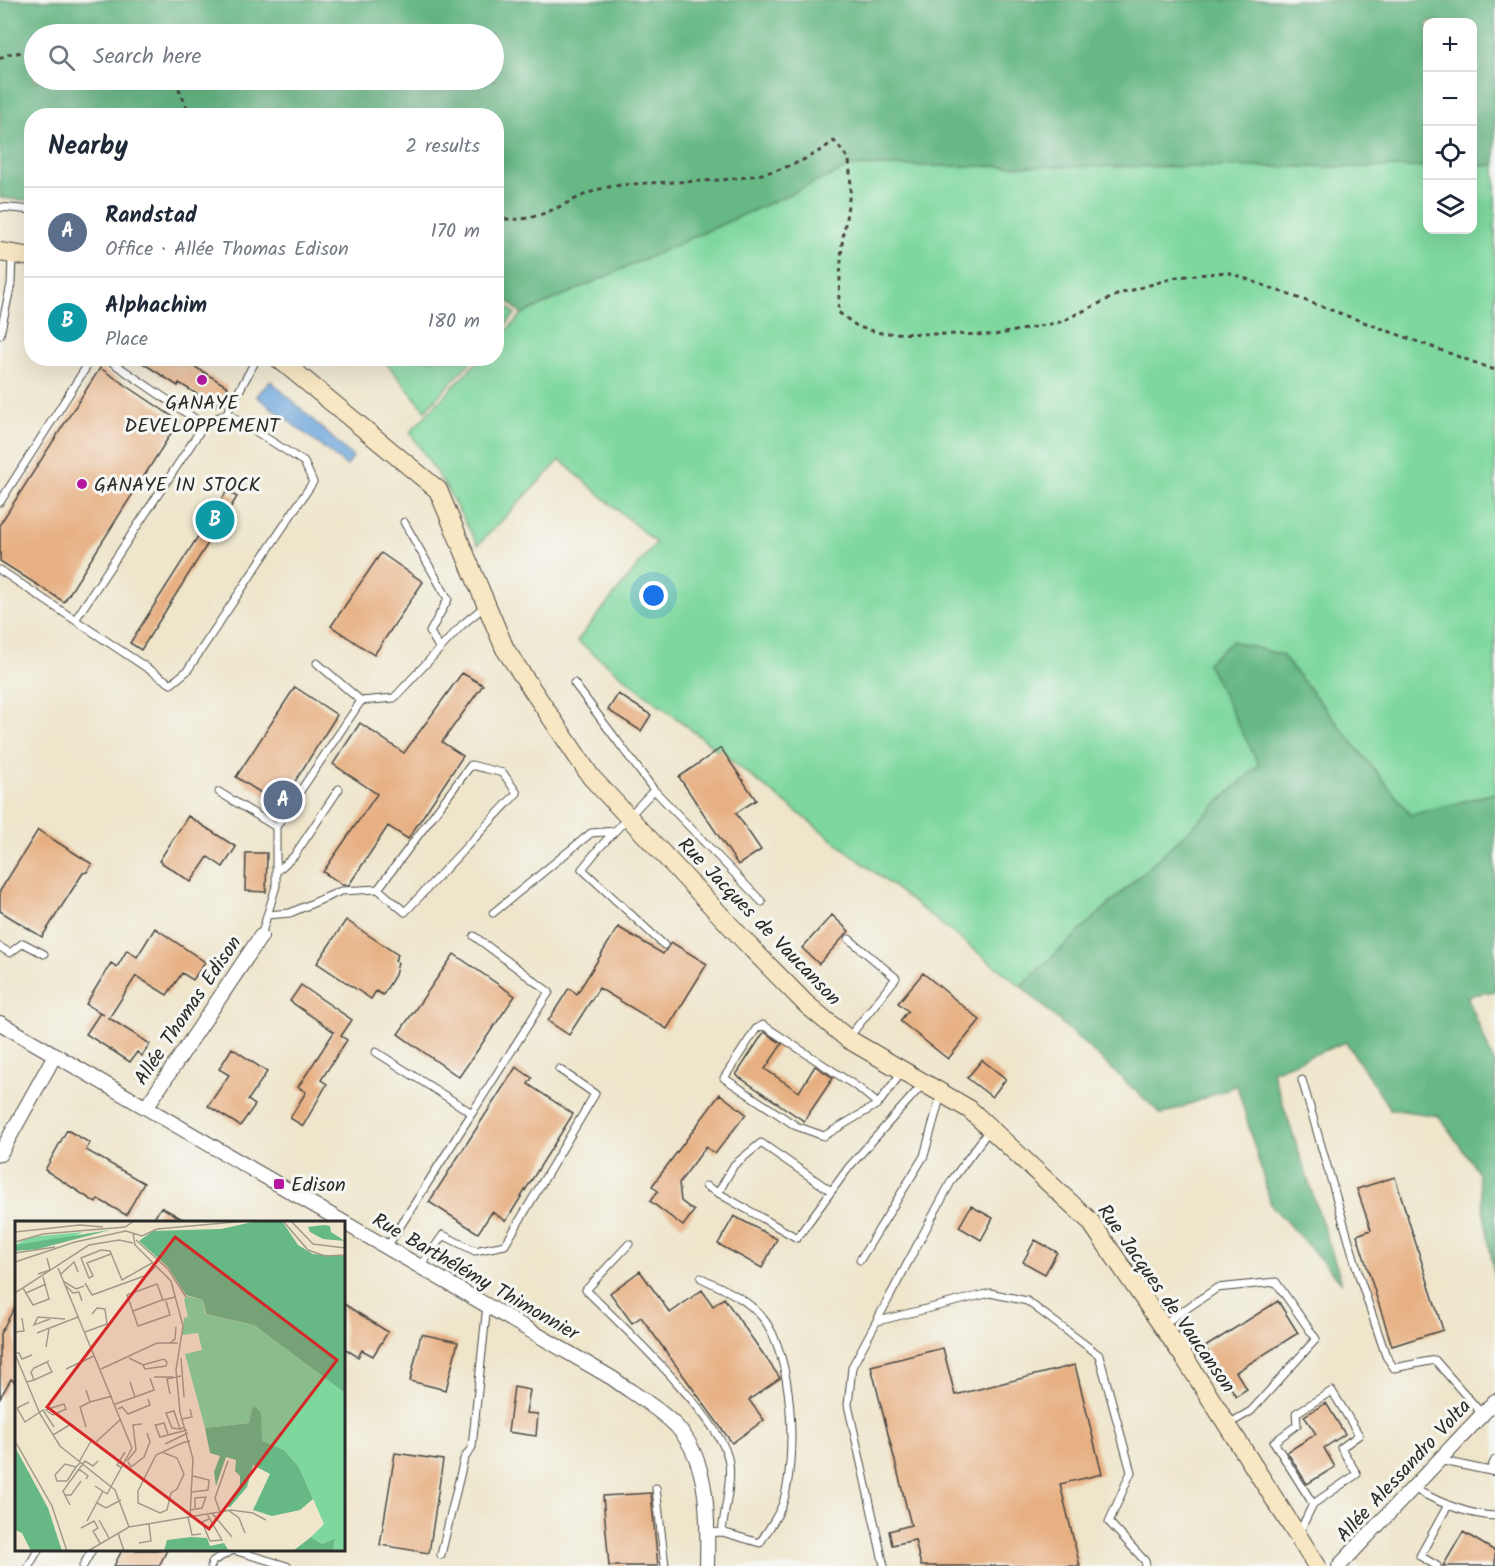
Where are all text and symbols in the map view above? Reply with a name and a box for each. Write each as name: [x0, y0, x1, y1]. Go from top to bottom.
map controls: [1423, 18, 1477, 234]
button: +: [1423, 18, 1477, 72]
search box: [24, 24, 504, 90]
text: Search here: [93, 40, 201, 75]
icon: search: [45, 41, 78, 74]
button: −: [1423, 72, 1477, 126]
text: Nearby: [48, 126, 128, 168]
button: locate: [1423, 126, 1477, 180]
text: 2 results: [405, 131, 480, 163]
button: layers: [1423, 180, 1477, 234]
text: Randstad: [105, 199, 197, 234]
text: A: [61, 216, 74, 248]
text: 170 m: [431, 216, 480, 248]
text: Office · Allée Thomas Edison: [105, 234, 349, 266]
text: Alphachim: [105, 289, 207, 324]
text: B: [61, 306, 74, 338]
text: 180 m: [428, 306, 480, 338]
text: Place: [105, 324, 148, 356]
marker: GANAYE DEVELOPPEMENT: [195, 373, 209, 387]
place label: GANAYE DEVELOPPEMENT: [124, 388, 282, 443]
place label: GANAYE IN STOCK: [94, 470, 261, 502]
marker: GANAYE IN STOCK: [75, 477, 89, 491]
pin: B: [196, 498, 234, 542]
your location: [639, 581, 668, 610]
pin: A: [264, 778, 302, 822]
street label: Rue Jacques de Vaucanson: [669, 831, 848, 1014]
street label: Allée Thomas Edison: [127, 930, 251, 1093]
place label: Edison: [291, 1170, 346, 1202]
marker: Edison: [272, 1177, 286, 1191]
street label: Rue Jacques de Vaucanson: [1088, 1198, 1243, 1400]
street label: Rue Barthélémy Thimonnier: [366, 1205, 586, 1351]
inset map: [15, 1221, 345, 1551]
street label: Allée Alessandro Volta: [1329, 1392, 1480, 1550]

